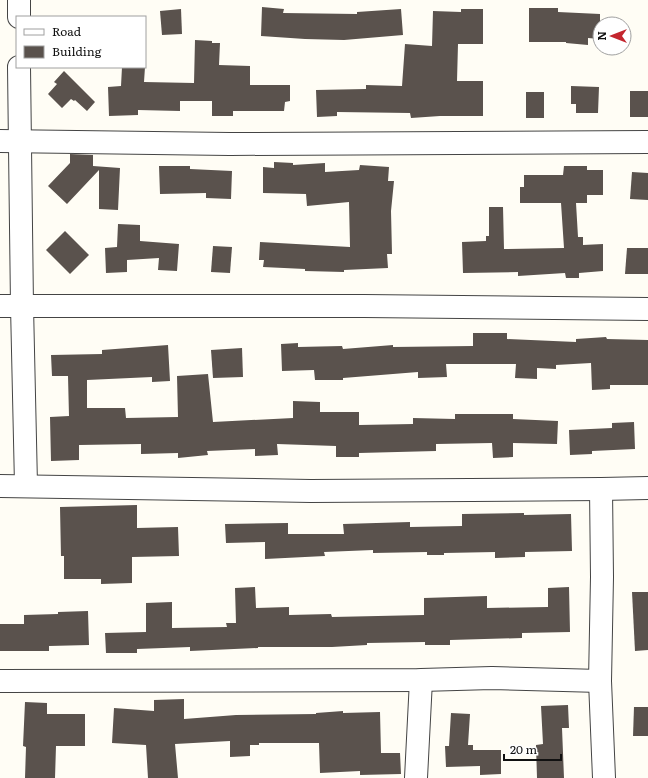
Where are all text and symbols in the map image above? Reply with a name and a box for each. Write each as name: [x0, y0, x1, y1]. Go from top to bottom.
legend: [16, 16, 146, 68]
north arrow: [592, 16, 632, 56]
text: Road: [52, 22, 82, 40]
text: N: [593, 31, 609, 41]
text: Building: [52, 42, 102, 60]
scale bar: [504, 736, 561, 762]
text: 20 m: [510, 740, 537, 758]

